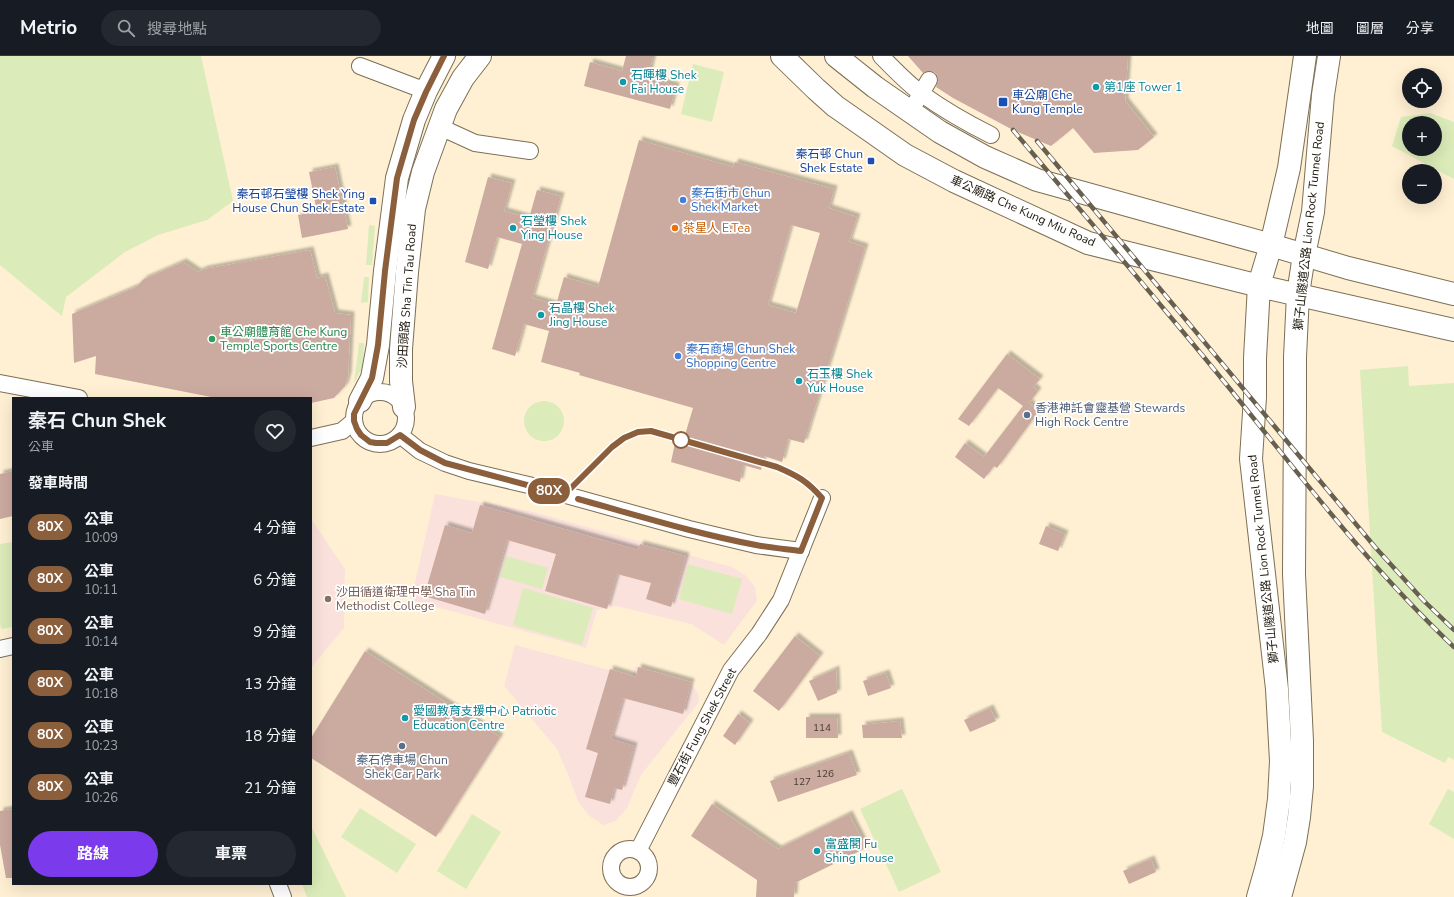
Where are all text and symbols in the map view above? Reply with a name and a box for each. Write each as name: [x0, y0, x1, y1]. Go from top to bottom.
search box: [101, 10, 381, 46]
text: Metrio: [20, 15, 77, 41]
icon: search: [115, 17, 137, 39]
text: 搜尋地點: [147, 19, 207, 39]
text: 地圖: [1306, 19, 1334, 38]
text: 圖層: [1356, 19, 1384, 38]
text: 分享: [1406, 19, 1434, 38]
place label: 石暉樓 Shek Fai House: [631, 67, 698, 97]
map controls: [1402, 68, 1442, 204]
button: locate: [1402, 68, 1442, 108]
marker: 石暉樓 Shek Fai House: [618, 77, 628, 87]
place label: 第1座 Tower 1: [1104, 79, 1182, 95]
marker: 第1座 Tower 1: [1091, 82, 1101, 92]
place label: 車公廟 Che Kung Temple: [1012, 87, 1083, 117]
marker: 車公廟 Che Kung Temple: [997, 96, 1009, 108]
button: +: [1402, 116, 1442, 156]
street label: 獅子山隧道公路 Lion Rock Tunnel Road: [1290, 121, 1328, 331]
place label: 秦石邨 Chun Shek Estate: [795, 146, 863, 176]
marker: 秦石邨 Chun Shek Estate: [866, 156, 876, 166]
button: −: [1402, 164, 1442, 204]
street label: 車公廟路 Che Kung Miu Road: [948, 172, 1098, 250]
place label: 秦石街市 Chun Shek Market: [691, 185, 771, 215]
place label: 秦石邨石瑩樓 Shek Ying House Chun Shek Estate: [232, 186, 365, 216]
marker: 秦石街市 Chun Shek Market: [678, 195, 688, 205]
marker: 秦石邨石瑩樓 Shek Ying House Chun Shek Estate: [368, 196, 378, 206]
place label: 石瑩樓 Shek Ying House: [520, 213, 588, 243]
place label: 茶星人 E.Tea: [683, 220, 750, 236]
street label: 沙田頭路 Sha Tin Tau Road: [394, 223, 420, 369]
marker: 石瑩樓 Shek Ying House: [508, 223, 518, 233]
marker: 茶星人 E.Tea: [670, 223, 680, 233]
place label: 石晶樓 Shek Jing House: [548, 300, 616, 330]
marker: 石晶樓 Shek Jing House: [536, 310, 546, 320]
place label: 車公廟體育館 Che Kung Temple Sports Centre: [220, 324, 347, 354]
marker: 車公廟體育館 Che Kung Temple Sports Centre: [207, 334, 217, 344]
place label: 秦石商場 Chun Shek Shopping Centre: [686, 341, 796, 371]
marker: 秦石商場 Chun Shek Shopping Centre: [673, 351, 683, 361]
place label: 石玉樓 Shek Yuk House: [806, 366, 874, 396]
marker: 石玉樓 Shek Yuk House: [794, 376, 804, 386]
place label: 香港神託會靈基營 Stewards High Rock Centre: [1035, 400, 1185, 430]
text: 秦石 Chun Shek: [28, 408, 166, 434]
button: heart: [254, 410, 296, 452]
marker: 香港神託會靈基營 Stewards High Rock Centre: [1022, 410, 1032, 420]
unlabelled marker: [672, 431, 690, 449]
text: 公車: [28, 438, 54, 456]
street label: 獅子山隧道公路 Lion Rock Tunnel Road: [1244, 454, 1282, 664]
text: 發車時間: [28, 473, 88, 493]
line badge: 80X: [526, 478, 572, 504]
text: 80X: [536, 481, 562, 500]
text: 公車: [84, 509, 114, 529]
text: 80X: [37, 517, 63, 536]
text: 4 分鐘: [253, 518, 296, 538]
text: 10:09: [84, 529, 118, 547]
text: 公車: [84, 561, 114, 581]
text: 80X: [37, 569, 63, 588]
text: 6 分鐘: [253, 570, 296, 590]
text: 10:11: [84, 581, 118, 599]
place label: 沙田循道衛理中學 Sha Tin Methodist College: [336, 584, 476, 614]
marker: 沙田循道衛理中學 Sha Tin Methodist College: [323, 594, 333, 604]
text: 公車: [84, 613, 114, 633]
text: 80X: [37, 621, 63, 640]
text: 9 分鐘: [253, 622, 296, 642]
text: 10:14: [84, 633, 118, 651]
street label: 豐石街 Fung Shek Street: [664, 664, 740, 789]
text: 公車: [84, 665, 114, 685]
text: 80X: [37, 673, 63, 692]
text: 13 分鐘: [244, 674, 296, 694]
text: 10:18: [84, 685, 118, 703]
place label: 愛國教育支援中心 Patriotic Education Centre: [413, 703, 557, 733]
marker: 愛國教育支援中心 Patriotic Education Centre: [400, 713, 410, 723]
text: 公車: [84, 717, 114, 737]
house number: 114: [813, 721, 831, 735]
text: 80X: [37, 725, 63, 744]
text: 18 分鐘: [244, 726, 296, 746]
text: 10:23: [84, 737, 118, 755]
marker: 秦石停車場 Chun Shek Car Park: [397, 741, 407, 751]
place label: 秦石停車場 Chun Shek Car Park: [356, 752, 448, 782]
house number: 126: [816, 767, 834, 781]
text: 公車: [84, 769, 114, 789]
house number: 127: [793, 775, 811, 789]
text: 80X: [37, 777, 63, 796]
text: 21 分鐘: [244, 778, 296, 798]
text: 10:26: [84, 789, 118, 807]
button: 路線: [28, 831, 158, 877]
button: 車票: [166, 831, 296, 877]
place label: 富盛閣 Fu Shing House: [825, 836, 894, 866]
marker: 富盛閣 Fu Shing House: [812, 846, 822, 856]

